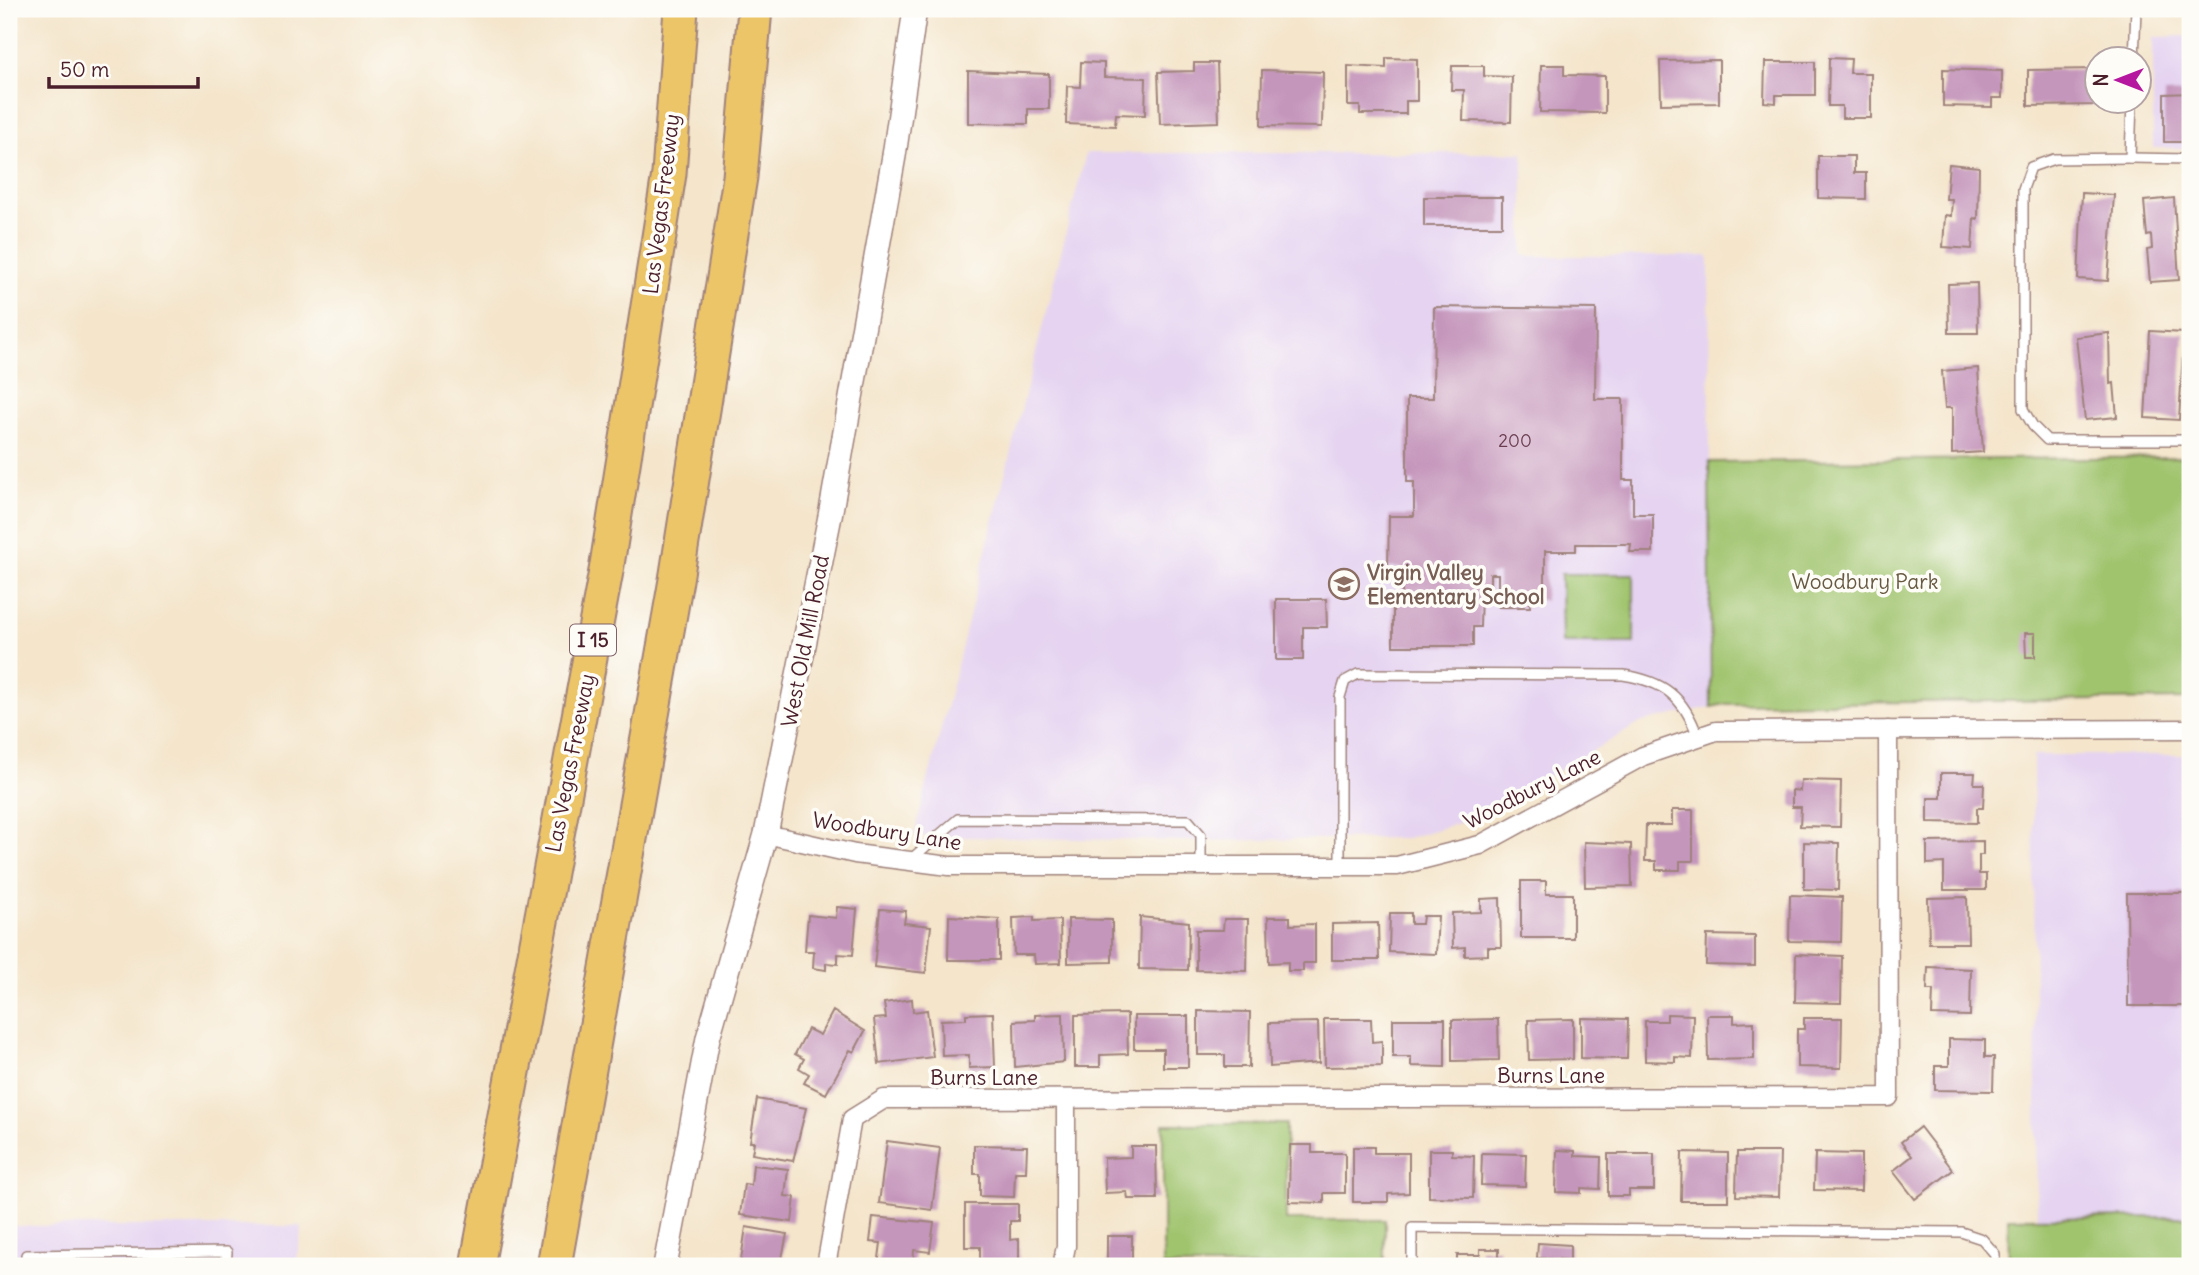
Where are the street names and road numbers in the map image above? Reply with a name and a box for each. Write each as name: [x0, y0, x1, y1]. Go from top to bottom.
street label: Las Vegas Freeway: [637, 112, 685, 296]
street label: West Old Mill Road: [775, 553, 835, 729]
road number: I 15: [570, 624, 616, 656]
street label: Las Vegas Freeway: [539, 671, 601, 855]
street label: Woodbury Lane: [1459, 743, 1605, 835]
street label: Woodbury Lane: [811, 806, 963, 856]
street label: Burns Lane: [1497, 1062, 1605, 1089]
street label: Burns Lane: [930, 1064, 1038, 1091]

